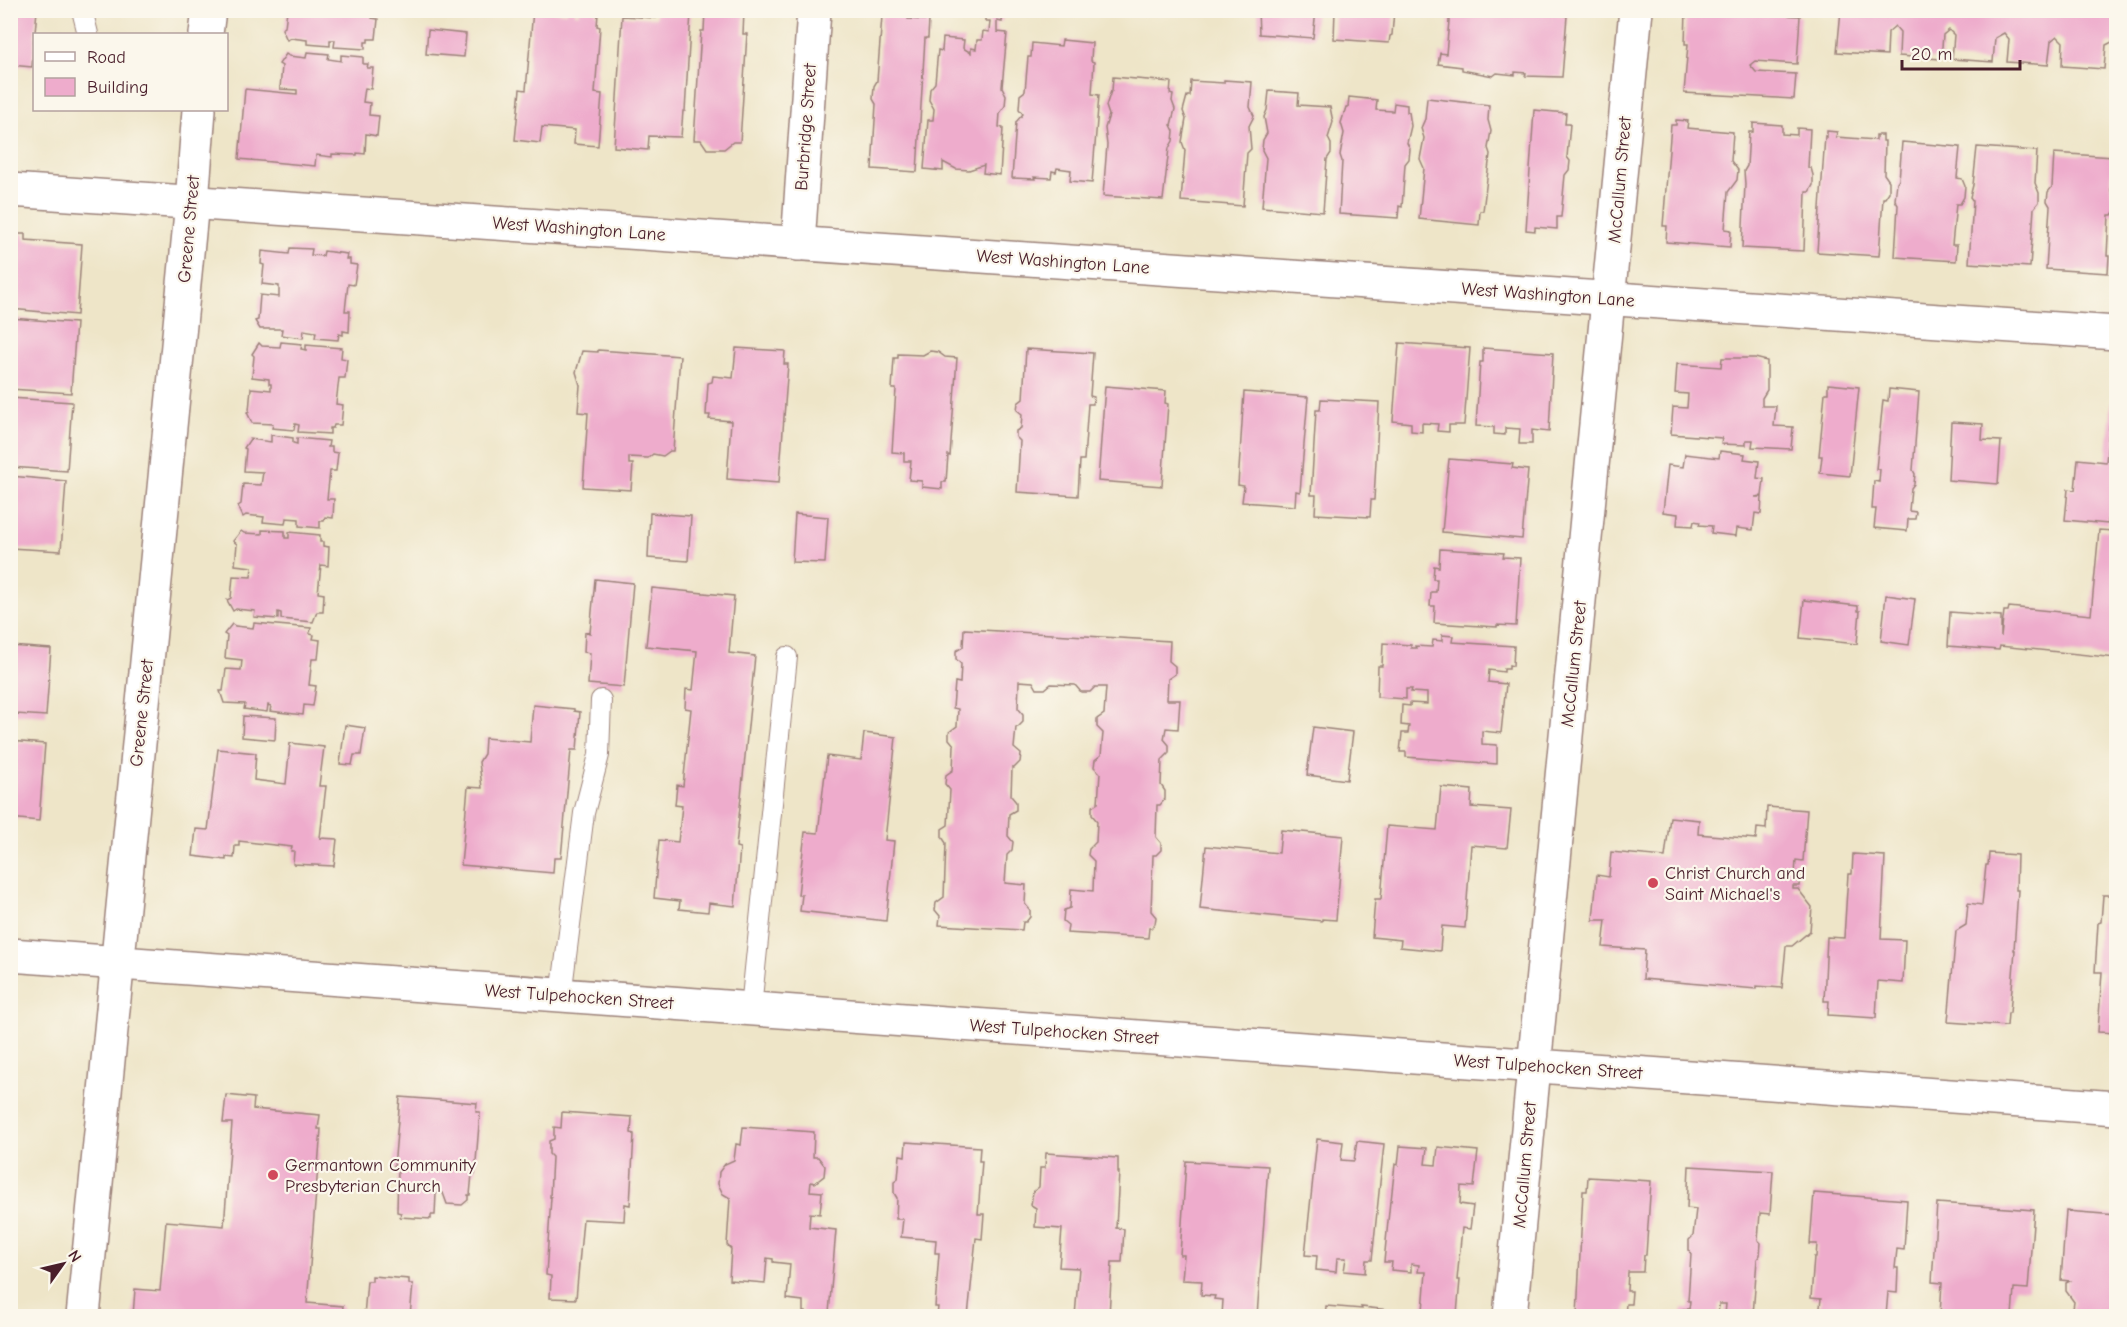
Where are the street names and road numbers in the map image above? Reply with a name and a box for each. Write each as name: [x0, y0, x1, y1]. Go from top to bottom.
street label: Burbridge Street: [791, 62, 821, 191]
street label: McCallum Street: [1604, 115, 1636, 244]
street label: Greene Street: [174, 174, 204, 284]
street label: West Washington Lane: [492, 212, 666, 246]
street label: West Washington Lane: [976, 245, 1150, 279]
street label: West Washington Lane: [1461, 278, 1635, 312]
street label: McCallum Street: [1557, 599, 1591, 728]
street label: Greene Street: [126, 657, 158, 768]
street label: West Tulpehocken Street: [484, 980, 675, 1014]
street label: West Tulpehocken Street: [969, 1015, 1160, 1049]
street label: West Tulpehocken Street: [1453, 1050, 1644, 1084]
street label: McCallum Street: [1509, 1100, 1541, 1229]

